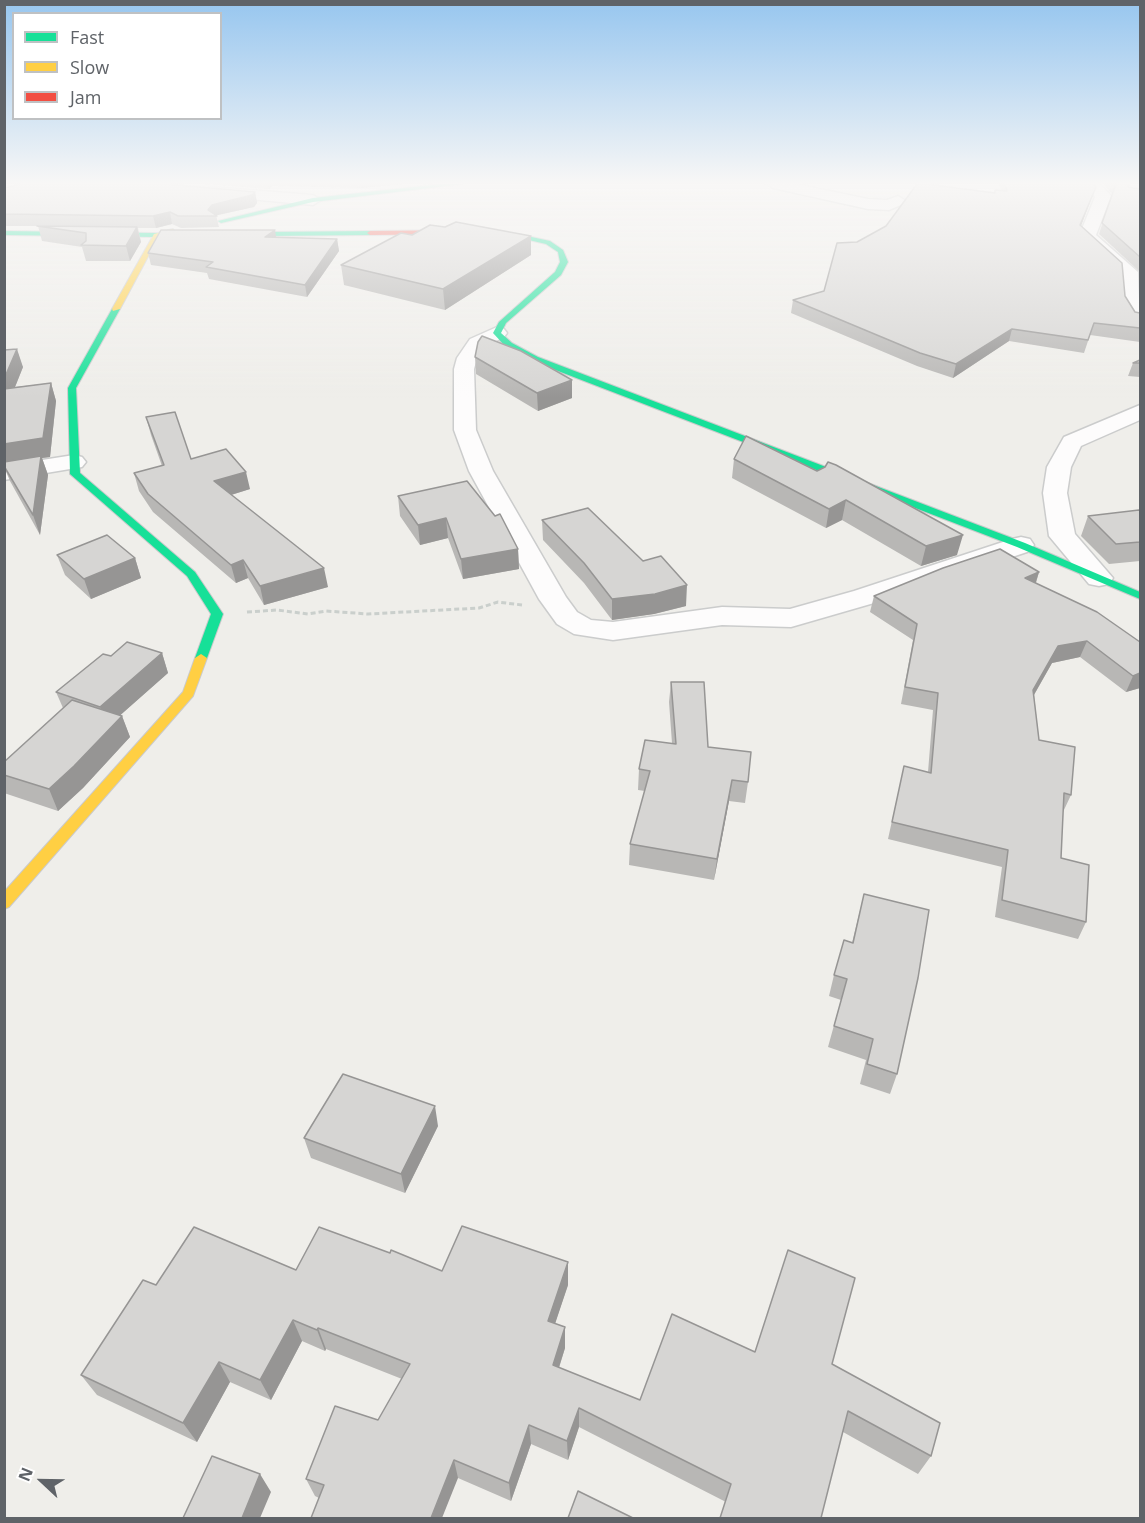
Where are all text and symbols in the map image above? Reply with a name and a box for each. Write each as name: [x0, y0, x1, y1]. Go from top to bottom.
legend: [12, 12, 222, 120]
text: Fast: [70, 25, 104, 49]
text: Slow: [70, 55, 109, 79]
text: Jam: [70, 85, 102, 109]
north arrow: [12, 1451, 72, 1511]
text: N: [13, 1464, 38, 1484]

